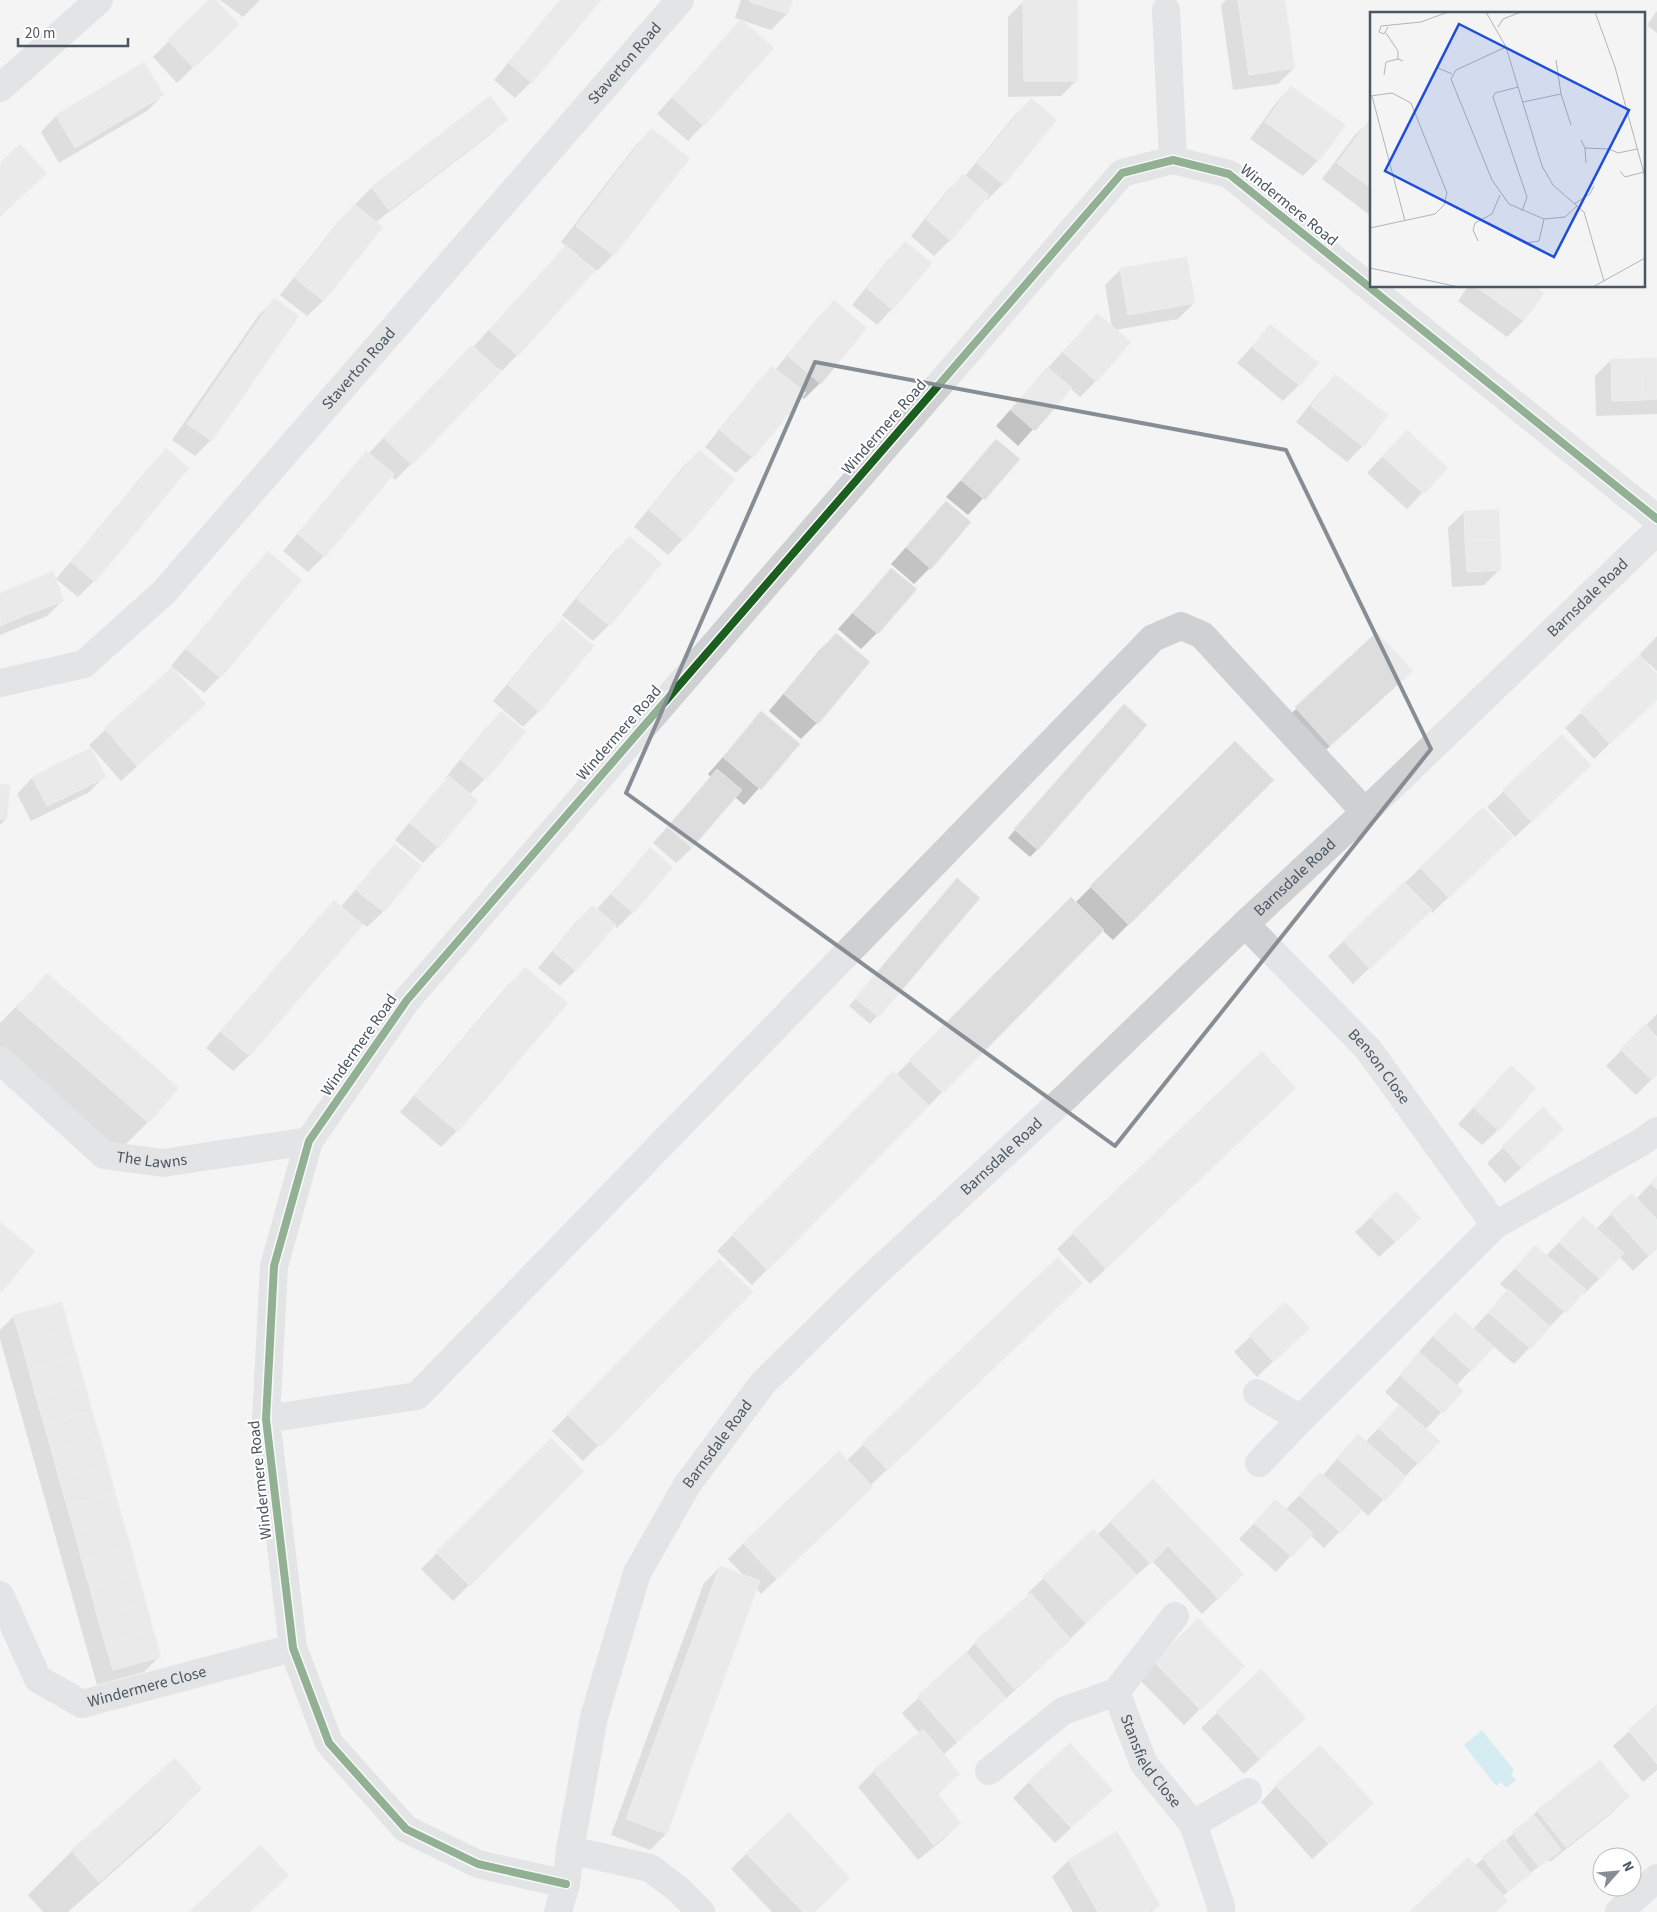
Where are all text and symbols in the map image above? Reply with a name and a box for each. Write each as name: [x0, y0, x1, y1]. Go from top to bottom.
inset map: [1370, 12, 1644, 288]
scale bar: [18, 15, 128, 47]
street label: Staverton Road: [583, 18, 667, 109]
text: 20 m: [25, 23, 55, 44]
street label: Windermere Road: [1236, 159, 1342, 251]
street label: Staverton Road: [317, 323, 401, 415]
street label: Windermere Road: [836, 375, 932, 479]
street label: Barnsdale Road: [1542, 553, 1633, 642]
street label: Windermere Road: [571, 681, 667, 785]
street label: Barnsdale Road: [1249, 834, 1341, 921]
street label: Windermere Road: [316, 990, 402, 1100]
street label: Benson Close: [1343, 1024, 1415, 1109]
street label: Barnsdale Road: [955, 1113, 1047, 1200]
street label: The Lawns: [115, 1146, 189, 1174]
street label: Barnsdale Road: [677, 1395, 758, 1493]
street label: Windermere Road: [243, 1419, 277, 1541]
street label: Windermere Close: [85, 1660, 209, 1713]
street label: Stansfield Close: [1115, 1711, 1186, 1813]
north arrow: [1592, 1847, 1642, 1897]
text: N: [1617, 1858, 1639, 1875]

